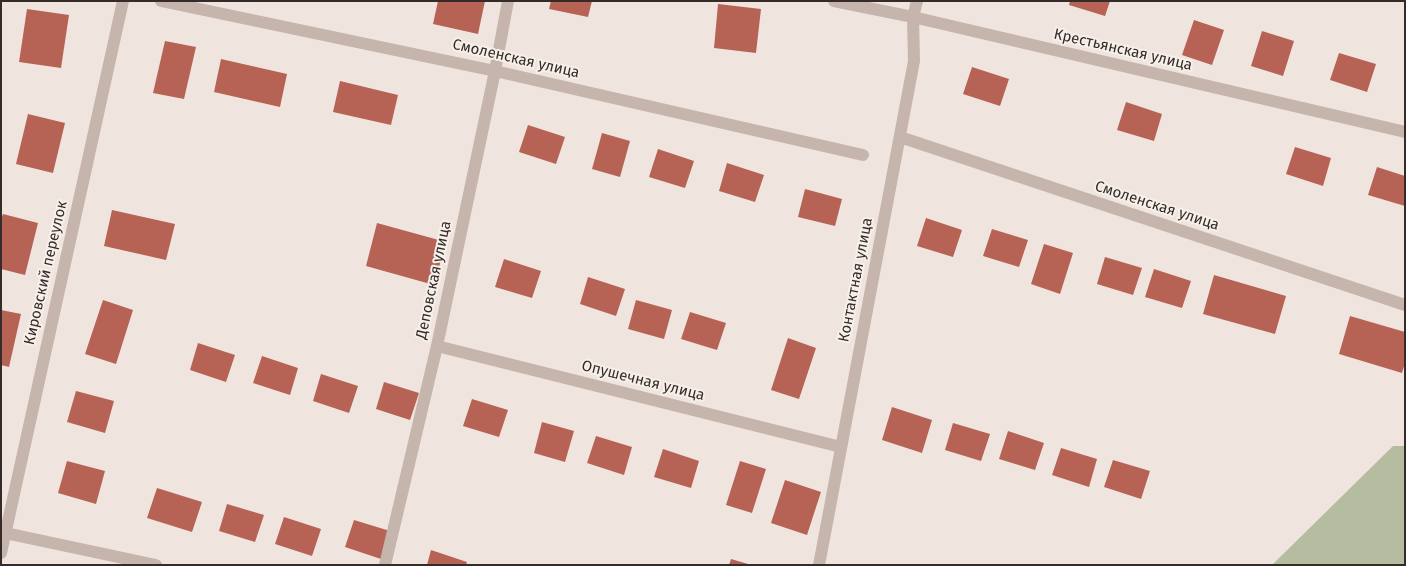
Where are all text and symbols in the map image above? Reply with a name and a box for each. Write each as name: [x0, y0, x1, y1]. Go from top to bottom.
street label: Крестьянская улица: [1052, 25, 1194, 75]
street label: Смоленская улица: [451, 36, 581, 82]
street label: Смоленская улица: [1093, 177, 1221, 235]
street label: Кировский переулок: [21, 199, 71, 347]
street label: Контактная улица: [835, 216, 877, 344]
street label: Деповская улица: [413, 219, 455, 341]
street label: Опушечная улица: [580, 357, 706, 405]

